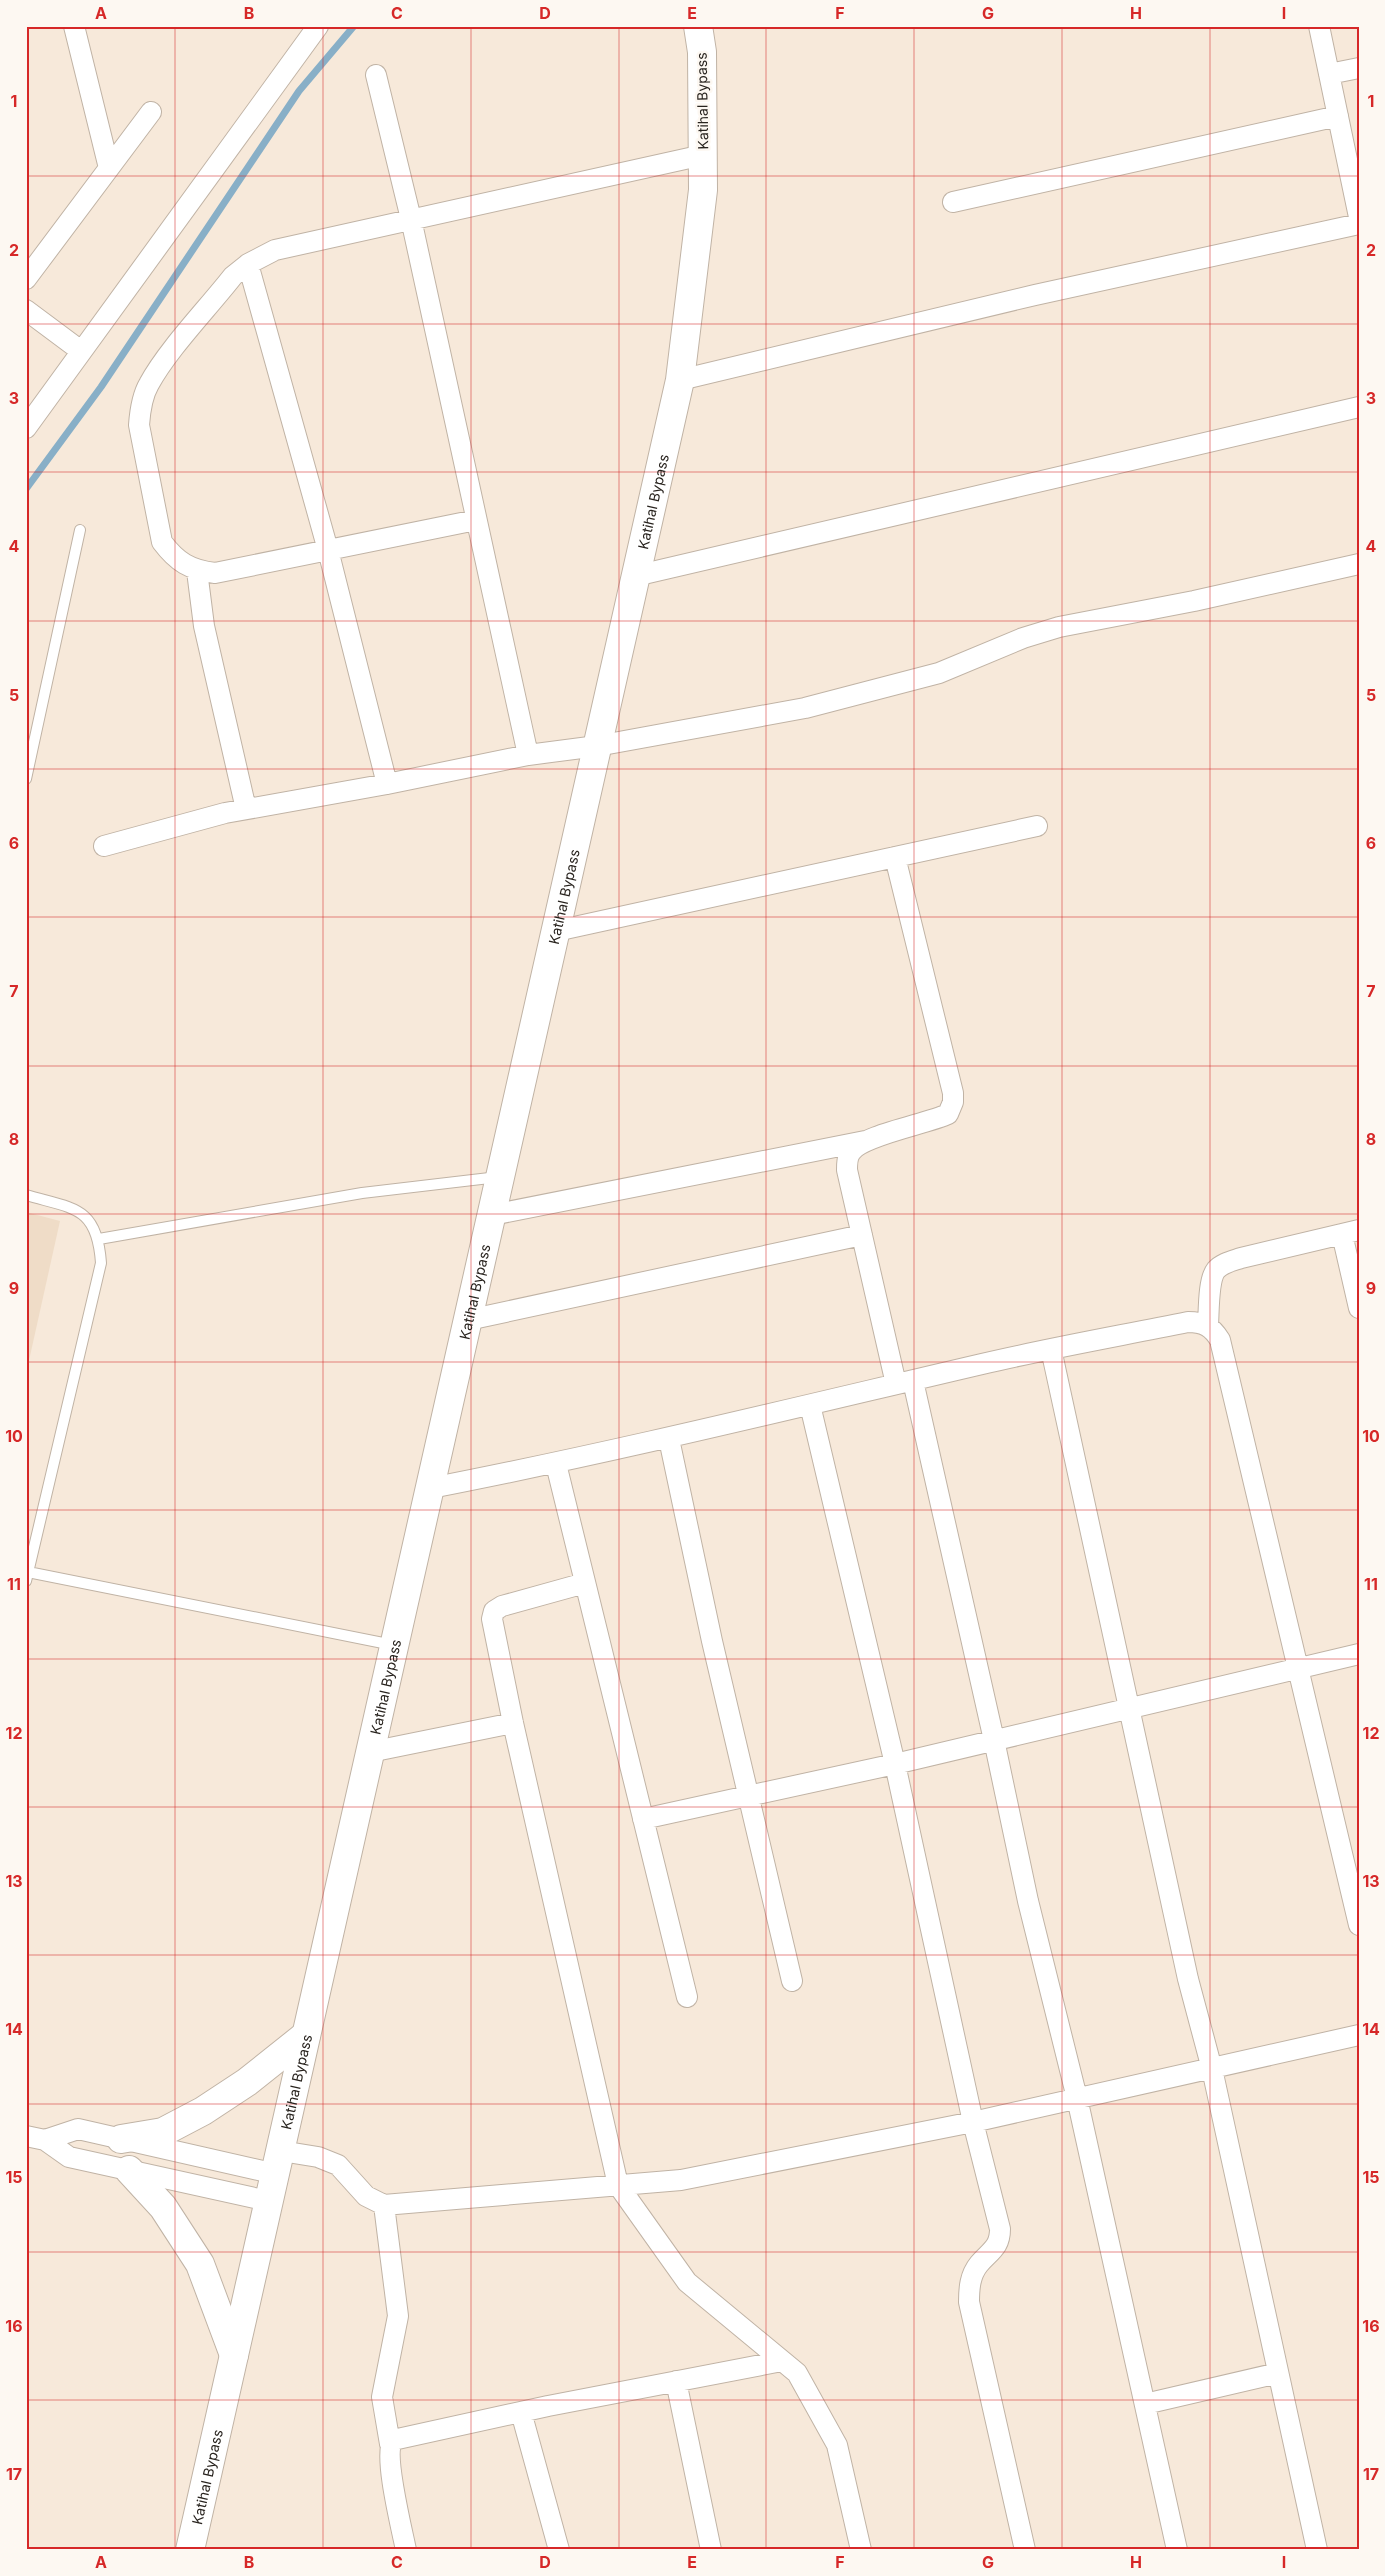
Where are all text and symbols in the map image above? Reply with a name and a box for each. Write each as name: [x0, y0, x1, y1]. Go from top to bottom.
text: A: [95, 3, 107, 23]
text: B: [244, 3, 254, 23]
text: C: [391, 3, 403, 23]
text: D: [539, 3, 551, 23]
text: E: [687, 3, 697, 23]
text: F: [835, 3, 845, 23]
text: G: [982, 3, 994, 23]
text: H: [1130, 3, 1142, 23]
text: I: [1282, 3, 1286, 23]
street label: Katihal Bypass: [693, 52, 711, 150]
text: 1: [11, 91, 17, 111]
text: 1: [1368, 91, 1374, 111]
text: 2: [9, 240, 19, 260]
text: 2: [1366, 240, 1376, 260]
text: 3: [9, 388, 19, 408]
text: 3: [1366, 388, 1376, 408]
street label: Katihal Bypass: [634, 452, 672, 551]
text: 4: [9, 536, 20, 556]
text: 4: [1366, 536, 1377, 556]
text: 5: [9, 685, 19, 705]
text: 5: [1366, 685, 1376, 705]
text: 6: [9, 833, 19, 853]
text: 6: [1366, 833, 1376, 853]
street label: Katihal Bypass: [544, 847, 582, 946]
text: 7: [9, 981, 19, 1001]
text: 7: [1366, 981, 1376, 1001]
text: 8: [9, 1129, 19, 1149]
text: 8: [1366, 1129, 1376, 1149]
street label: Katihal Bypass: [455, 1242, 493, 1341]
text: 9: [9, 1278, 19, 1298]
text: 9: [1366, 1278, 1376, 1298]
text: 10: [5, 1426, 23, 1446]
text: 10: [1362, 1426, 1380, 1446]
text: 11: [7, 1574, 21, 1594]
text: 11: [1364, 1574, 1378, 1594]
street label: Katihal Bypass: [366, 1637, 404, 1736]
text: 12: [6, 1723, 22, 1743]
text: 12: [1363, 1723, 1379, 1743]
text: 13: [5, 1871, 23, 1891]
text: 13: [1362, 1871, 1380, 1891]
text: 14: [5, 2019, 23, 2039]
text: 14: [1362, 2019, 1380, 2039]
street label: Katihal Bypass: [277, 2033, 315, 2131]
text: 15: [5, 2167, 23, 2187]
text: 15: [1362, 2167, 1380, 2187]
text: 16: [5, 2316, 23, 2336]
text: 16: [1362, 2316, 1380, 2336]
street label: Katihal Bypass: [188, 2428, 226, 2526]
text: 17: [6, 2464, 22, 2484]
text: 17: [1363, 2464, 1379, 2484]
text: A: [95, 2552, 107, 2572]
text: B: [244, 2552, 254, 2572]
text: C: [391, 2552, 403, 2572]
text: D: [539, 2552, 551, 2572]
text: E: [687, 2552, 697, 2572]
text: F: [835, 2552, 845, 2572]
text: G: [982, 2552, 994, 2572]
text: H: [1130, 2552, 1142, 2572]
text: I: [1282, 2552, 1286, 2572]

